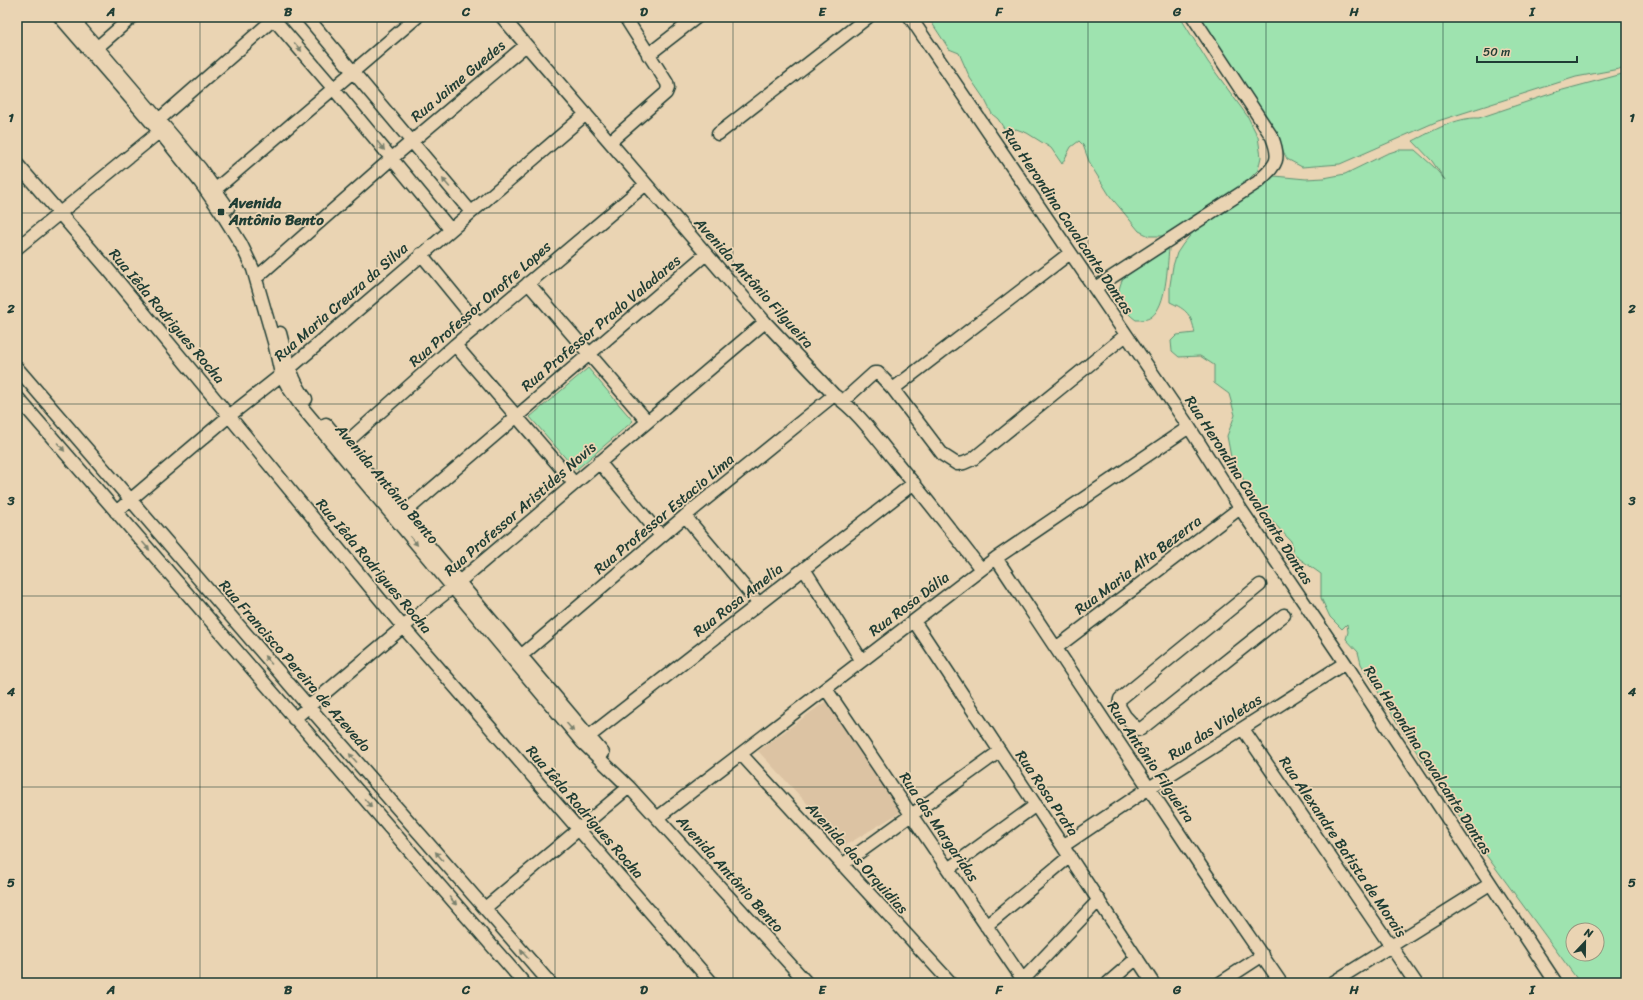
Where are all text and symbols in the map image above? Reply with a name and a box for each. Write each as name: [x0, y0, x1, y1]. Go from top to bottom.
text: A: [106, 0, 115, 23]
text: B: [284, 0, 293, 23]
text: C: [461, 0, 471, 23]
text: D: [640, 0, 648, 23]
text: E: [818, 0, 827, 23]
text: F: [994, 0, 1003, 23]
text: G: [1172, 0, 1182, 23]
text: H: [1348, 0, 1359, 23]
text: I: [1528, 0, 1536, 23]
street label: Rua Jaime Guedes: [405, 33, 512, 129]
scale bar: [1477, 38, 1577, 64]
one-way arrow: [293, 41, 302, 52]
text: 50 m: [1483, 41, 1510, 63]
text: 1: [8, 106, 14, 129]
text: 1: [1629, 106, 1635, 129]
street label: Rua Herondina Cavalcante Dantas: [995, 122, 1141, 321]
one-way arrow: [377, 141, 385, 152]
one-way arrow: [441, 177, 450, 188]
place label: Avenida Antônio Bento: [228, 190, 324, 233]
marker: Avenida Antônio Bento: [216, 207, 226, 217]
street label: Avenida Antônio Filgueira: [687, 210, 821, 355]
street label: Rua Professor Onofre Lopes: [403, 234, 557, 374]
street label: Rua Maria Creuza da Silva: [268, 236, 415, 368]
street label: Rua Iêda Rodrigues Rocha: [102, 242, 232, 390]
street label: Rua Professor Prado Valadares: [515, 248, 687, 398]
text: 2: [6, 297, 15, 320]
text: 2: [1627, 297, 1636, 320]
street label: Rua Herondina Cavalcante Dantas: [1178, 390, 1321, 590]
street label: Avenida Antônio Bento: [328, 417, 446, 550]
street label: Rua Professor Aristides Novis: [438, 435, 603, 583]
one-way arrow: [56, 442, 65, 453]
street label: Rua Professor Estacio Lima: [588, 447, 741, 581]
text: 3: [6, 489, 15, 512]
text: 3: [1627, 489, 1636, 512]
street label: Rua Iêda Rodrigues Rocha: [309, 492, 439, 640]
street label: Rua Maria Alta Bezerra: [1069, 508, 1208, 622]
one-way arrow: [409, 536, 418, 547]
one-way arrow: [141, 541, 150, 551]
street label: Rua Rosa Amelia: [687, 556, 789, 644]
street label: Rua Rosa Dália: [863, 564, 955, 643]
street label: Rua Francisco Pereira de Azevedo: [212, 574, 378, 759]
one-way arrow: [264, 655, 273, 664]
street label: Rua Herondina Cavalcante Dantas: [1357, 660, 1500, 860]
text: 4: [6, 680, 16, 703]
text: 4: [1627, 680, 1637, 703]
street label: Rua das Violetas: [1163, 687, 1267, 767]
street label: Rua Antônio Filgueira: [1100, 696, 1202, 829]
one-way arrow: [565, 721, 574, 732]
street label: Rua Iêda Rodrigues Rocha: [519, 739, 651, 885]
street label: Rua Rosa Prata: [1008, 745, 1086, 842]
street label: Rua Alexandre Batista de Morais: [1272, 751, 1414, 943]
one-way arrow: [349, 752, 358, 763]
street label: Rua das Margaridas: [892, 766, 986, 888]
street label: Avenida das Orquidias: [799, 795, 915, 921]
one-way arrow: [363, 798, 372, 808]
street label: Avenida Antônio Bento: [669, 808, 790, 939]
one-way arrow: [434, 850, 443, 861]
text: 5: [7, 871, 15, 894]
text: 5: [1628, 871, 1636, 894]
one-way arrow: [448, 897, 457, 906]
north arrow: [1565, 922, 1605, 962]
text: N: [1581, 923, 1596, 944]
one-way arrow: [520, 948, 529, 959]
text: A: [106, 978, 115, 1000]
text: B: [284, 978, 293, 1000]
text: C: [461, 978, 471, 1000]
text: D: [640, 978, 648, 1000]
text: E: [818, 978, 827, 1000]
text: F: [994, 978, 1003, 1000]
text: G: [1172, 978, 1182, 1000]
text: H: [1348, 978, 1359, 1000]
text: I: [1528, 978, 1536, 1000]

